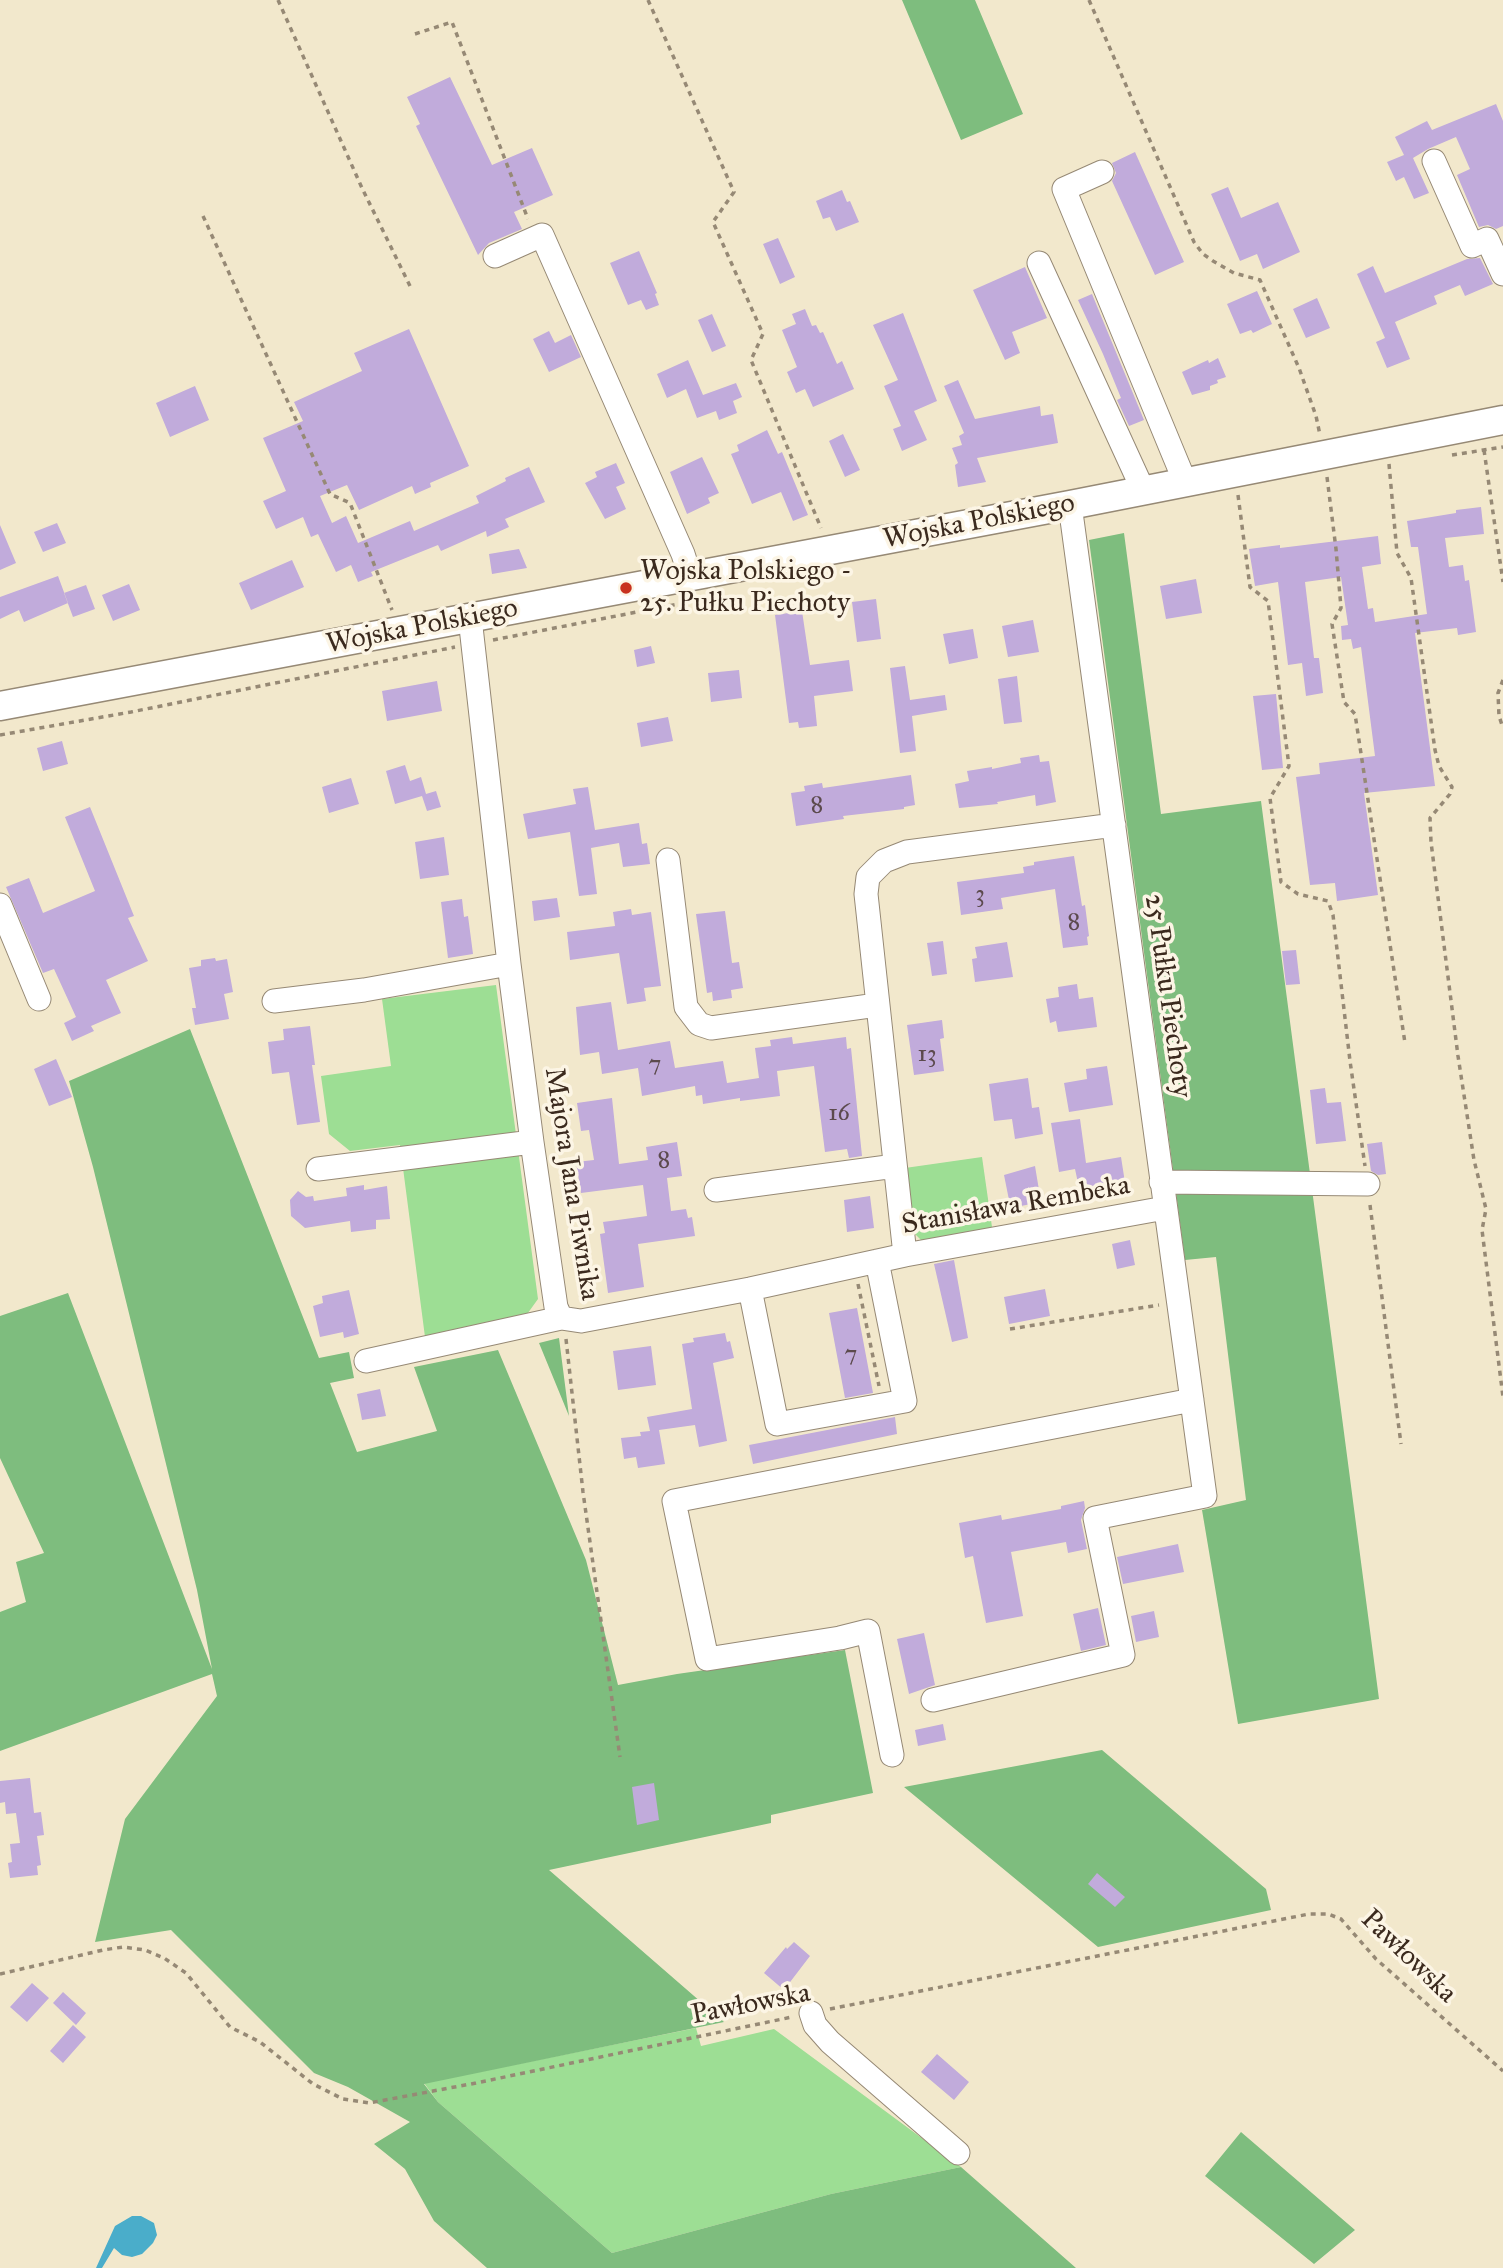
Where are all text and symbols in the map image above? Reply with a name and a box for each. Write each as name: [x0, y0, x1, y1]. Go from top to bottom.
street label: Wojska Polskiego: [880, 487, 1078, 557]
place label: Wojska Polskiego - 25. Pułku Piechoty: [640, 555, 852, 621]
marker: Wojska Polskiego - 25. Pułku Piechoty: [618, 580, 634, 596]
street label: Wojska Polskiego: [323, 592, 521, 662]
house number: 8: [811, 792, 823, 820]
house number: 3: [975, 881, 985, 909]
street label: 25 Pułku Piechoty: [1136, 892, 1198, 1100]
house number: 8: [1068, 909, 1080, 937]
house number: 13: [917, 1041, 937, 1069]
house number: 7: [649, 1051, 661, 1079]
street label: Majora Jana Piwnika: [536, 1065, 606, 1303]
house number: 16: [828, 1100, 850, 1128]
house number: 8: [658, 1147, 670, 1175]
street label: Stanisława Rembeka: [899, 1169, 1133, 1243]
house number: 7: [845, 1341, 857, 1369]
street label: Pawłowska: [1353, 1903, 1463, 2011]
street label: Pawłowska: [689, 1977, 813, 2033]

